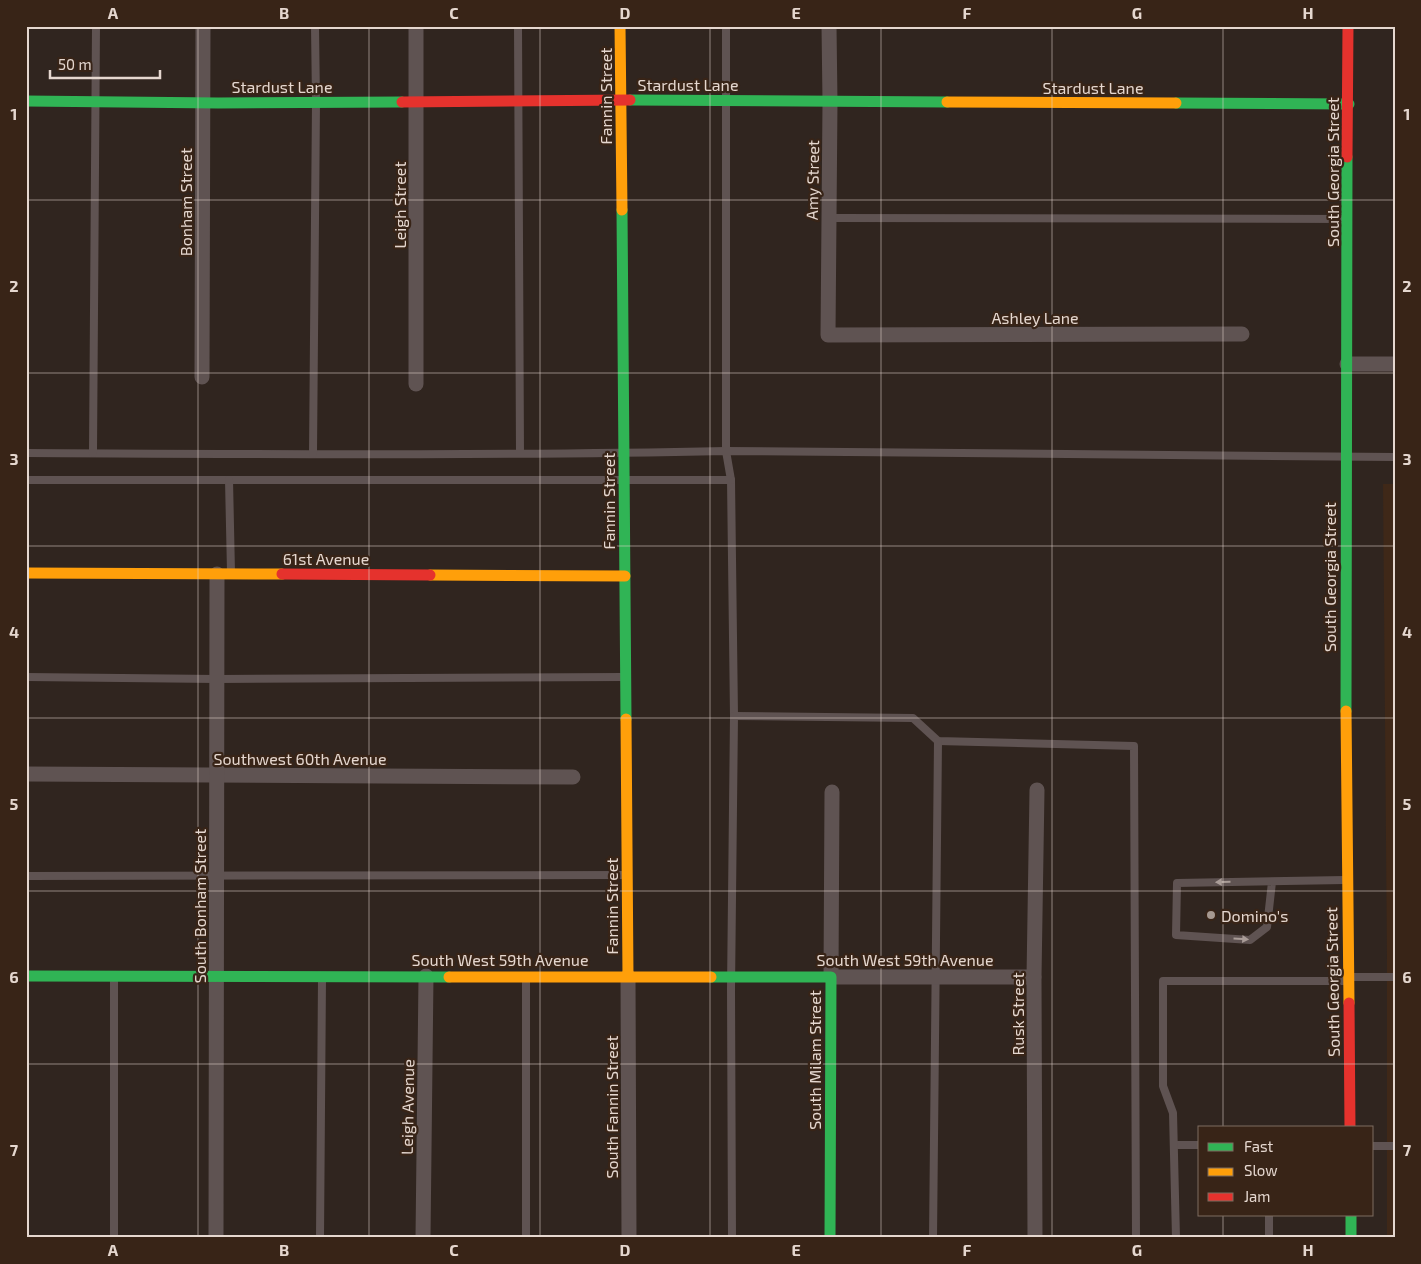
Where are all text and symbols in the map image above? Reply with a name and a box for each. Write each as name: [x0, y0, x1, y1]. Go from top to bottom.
text: A: [108, 3, 119, 22]
text: B: [279, 3, 289, 22]
text: C: [449, 3, 459, 22]
text: D: [620, 3, 631, 22]
text: E: [791, 3, 801, 22]
text: F: [963, 3, 972, 22]
text: G: [1132, 3, 1142, 22]
text: H: [1302, 3, 1314, 22]
scale bar: [50, 48, 160, 80]
street label: Fannin Street: [596, 48, 615, 144]
text: 50 m: [58, 55, 92, 73]
street label: Stardust Lane: [638, 75, 739, 94]
street label: Stardust Lane: [232, 77, 333, 96]
street label: Stardust Lane: [1043, 78, 1144, 97]
street label: South Georgia Street: [1323, 97, 1342, 247]
text: 1: [11, 104, 17, 123]
text: 1: [1404, 104, 1410, 123]
street label: Amy Street: [802, 140, 822, 220]
street label: Bonham Street: [176, 148, 195, 256]
street label: Leigh Street: [390, 161, 409, 249]
text: 2: [9, 276, 19, 295]
text: 2: [1402, 276, 1412, 295]
street label: Ashley Lane: [991, 308, 1079, 327]
text: 3: [9, 449, 19, 468]
text: 3: [1402, 449, 1412, 468]
street label: Fannin Street: [599, 453, 618, 549]
street label: South Georgia Street: [1320, 502, 1339, 652]
street label: 61st Avenue: [283, 549, 369, 568]
text: 4: [9, 622, 19, 641]
text: 4: [1402, 622, 1412, 641]
street label: Southwest 60th Avenue: [213, 749, 387, 768]
text: 5: [10, 794, 19, 813]
text: 5: [1403, 794, 1412, 813]
street label: South Bonham Street: [190, 829, 209, 983]
street label: Fannin Street: [602, 858, 621, 954]
one-way arrow: [1215, 879, 1231, 887]
place label: Domino's: [1221, 906, 1288, 925]
street label: South Georgia Street: [1321, 907, 1343, 1057]
marker: Domino's: [1205, 909, 1217, 921]
one-way arrow: [1233, 935, 1249, 943]
street label: South West 59th Avenue: [411, 950, 589, 969]
street label: South West 59th Avenue: [816, 950, 994, 969]
text: 6: [9, 967, 19, 986]
text: 6: [1402, 967, 1412, 986]
street label: Rusk Street: [1008, 972, 1027, 1056]
street label: South Milam Street: [805, 990, 824, 1130]
street label: South Fannin Street: [602, 1035, 621, 1179]
street label: Leigh Avenue: [397, 1059, 417, 1155]
legend: [1198, 1126, 1374, 1216]
text: Fast: [1244, 1137, 1274, 1155]
text: 7: [10, 1140, 19, 1159]
text: 7: [1403, 1140, 1412, 1159]
text: Slow: [1244, 1161, 1278, 1179]
text: Jam: [1244, 1187, 1270, 1205]
text: A: [108, 1240, 119, 1259]
text: B: [279, 1240, 289, 1259]
text: C: [449, 1240, 459, 1259]
text: D: [620, 1240, 631, 1259]
text: E: [791, 1240, 801, 1259]
text: F: [963, 1240, 972, 1259]
text: G: [1132, 1240, 1142, 1259]
text: H: [1302, 1240, 1314, 1259]

